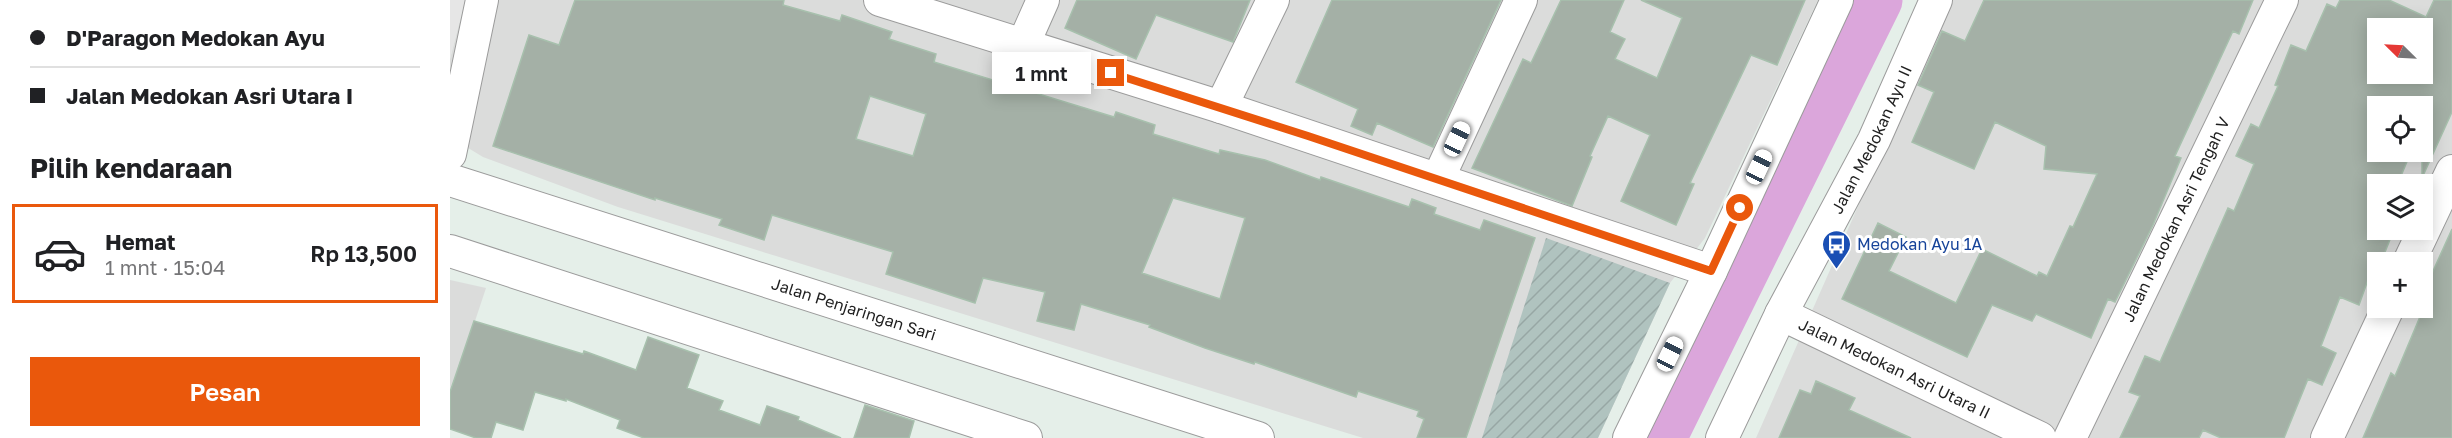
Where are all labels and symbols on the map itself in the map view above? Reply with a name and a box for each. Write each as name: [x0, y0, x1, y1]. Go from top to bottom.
north arrow: [2367, 18, 2433, 84]
callout: 1 mnt: [991, 52, 1090, 94]
route end: [1097, 59, 1124, 86]
street label: Jalan Medokan Ayu II: [1827, 62, 1916, 217]
street label: Jalan Medokan Asri Tengah V: [2118, 113, 2234, 325]
car: [1441, 119, 1473, 159]
car: [1743, 147, 1775, 187]
route start: [1726, 194, 1753, 221]
bus stop icon: Medokan Ayu 1A: [1820, 228, 1852, 270]
place label: Medokan Ayu 1A: [1857, 234, 1982, 254]
street label: Jalan Penjaringan Sari: [769, 273, 939, 345]
street label: Jalan Medokan Asri Utara II: [1795, 314, 1994, 423]
car: [1654, 334, 1686, 374]

